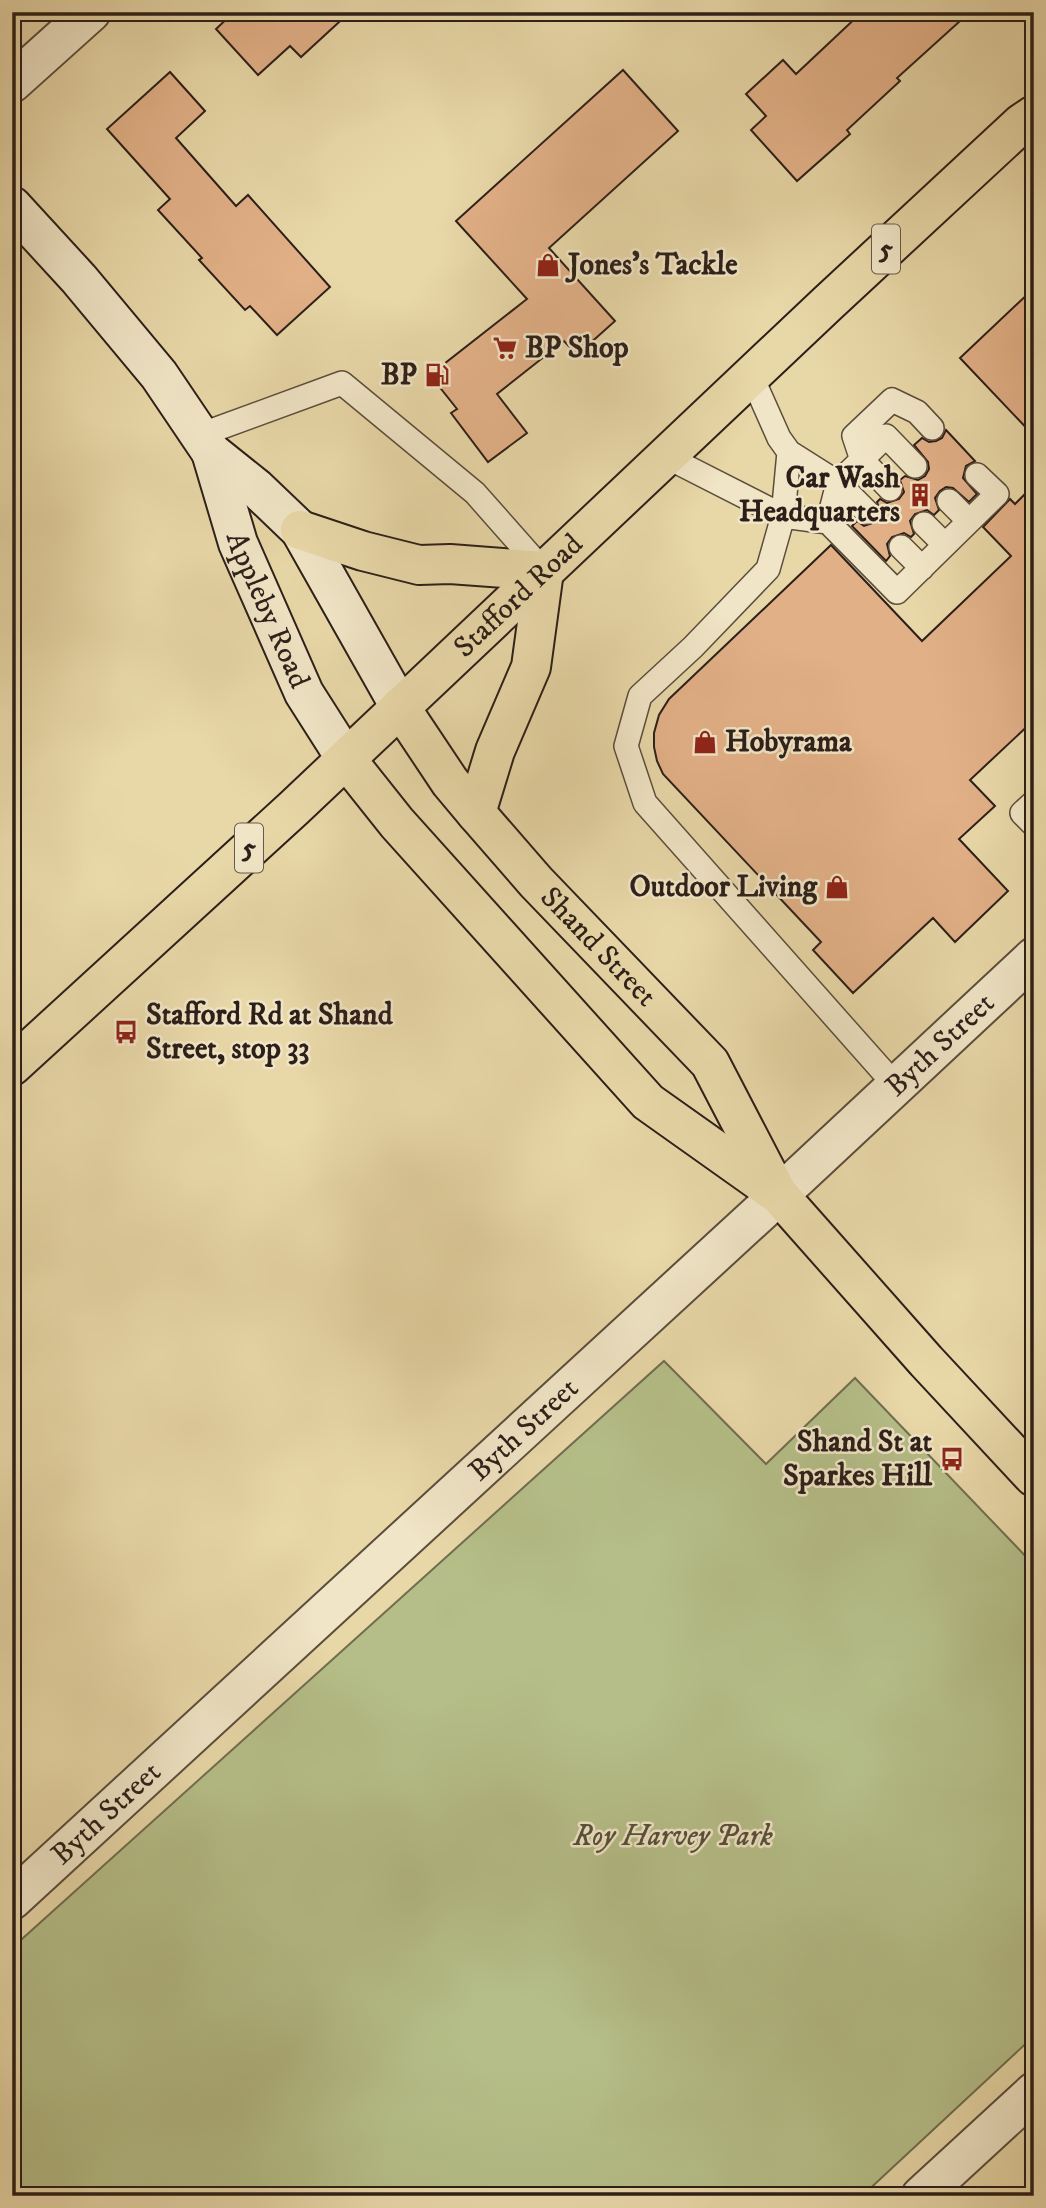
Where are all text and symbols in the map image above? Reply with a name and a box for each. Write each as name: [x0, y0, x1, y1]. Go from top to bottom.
road number: 5: [872, 224, 900, 274]
place label: Jones's Tackle: [565, 247, 738, 284]
shop icon: Jones's Tackle: [534, 251, 562, 279]
place label: BP Shop: [525, 330, 629, 367]
supermarket icon: BP Shop: [491, 334, 519, 362]
place label: BP: [381, 357, 418, 394]
fuel station icon: BP: [423, 361, 451, 389]
place label: Car Wash Headquarters: [739, 460, 900, 531]
building icon: Car Wash Headquarters: [906, 481, 934, 509]
street label: Stafford Road: [446, 526, 591, 666]
street label: Appleby Road: [217, 528, 318, 694]
place label: Hobyrama: [725, 724, 853, 761]
shop icon: Hobyrama: [691, 728, 719, 756]
road number: 5: [235, 824, 263, 872]
place label: Outdoor Living: [629, 869, 818, 906]
shop icon: Outdoor Living: [823, 873, 851, 901]
street label: Shand Street: [532, 879, 664, 1015]
street label: Byth Street: [878, 985, 1002, 1105]
place label: Stafford Rd at Shand Street, stop 33: [146, 997, 394, 1068]
bus stop icon: Stafford Rd at Shand Street, stop 33: [112, 1018, 140, 1046]
street label: Byth Street: [461, 1370, 586, 1489]
place label: Shand St at Sparkes Hill: [783, 1424, 933, 1495]
bus stop icon: Shand St at Sparkes Hill: [938, 1445, 966, 1473]
street label: Byth Street: [44, 1754, 169, 1873]
park label: Roy Harvey Park: [572, 1818, 773, 1855]

